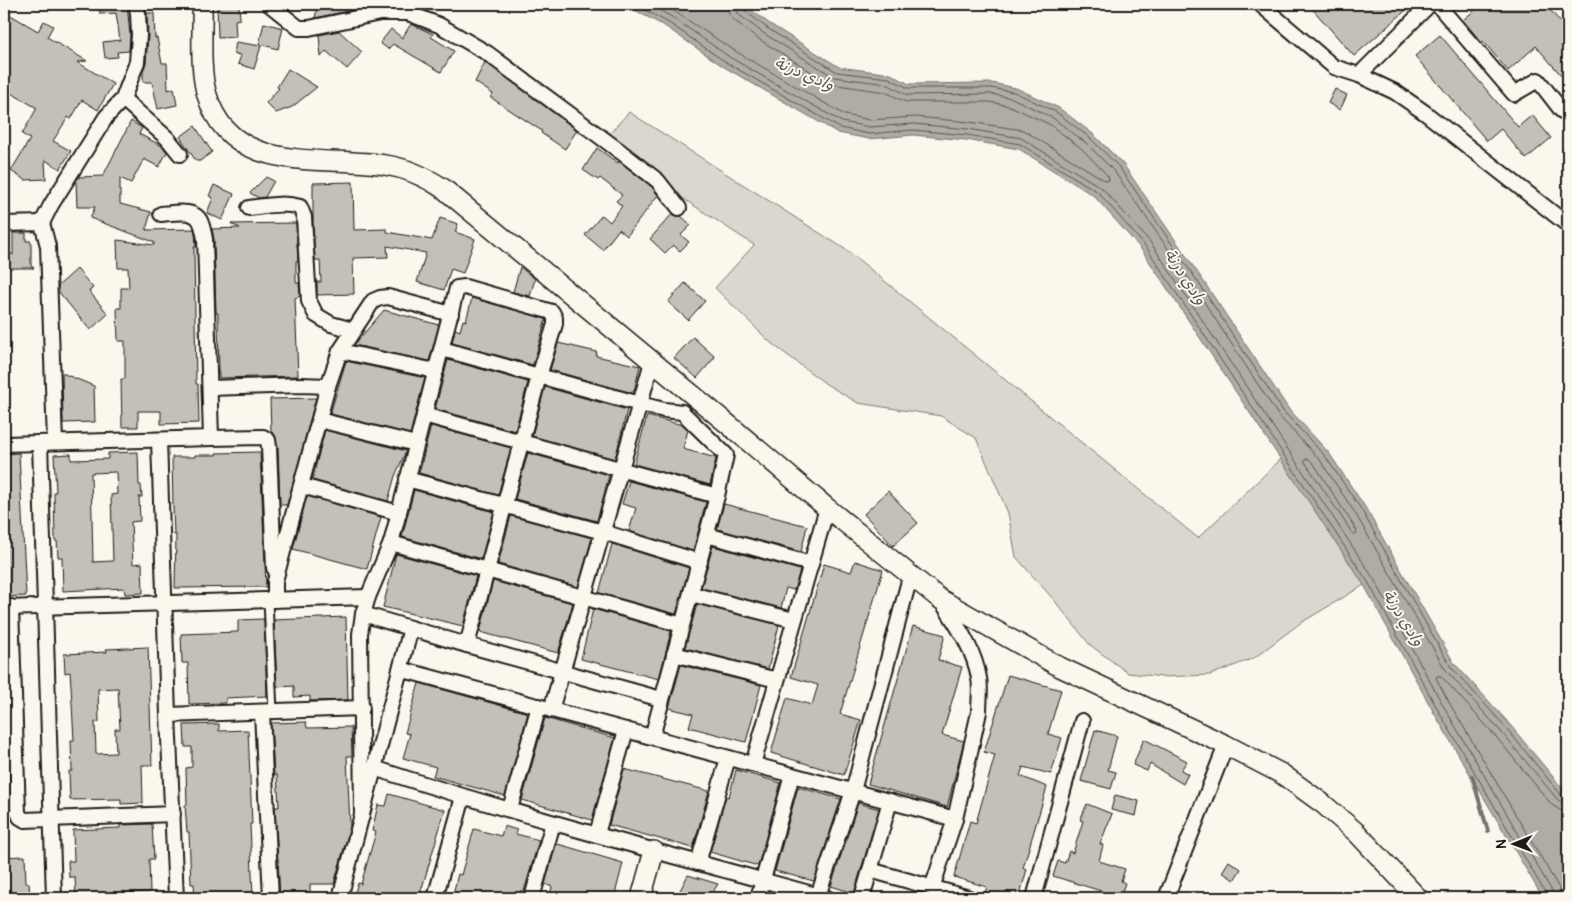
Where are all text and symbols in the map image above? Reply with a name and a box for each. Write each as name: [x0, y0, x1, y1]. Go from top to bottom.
water label: وادي درنة: [771, 53, 837, 97]
water label: وادي درنة: [1159, 245, 1211, 310]
water label: وادي درنة: [1377, 586, 1428, 651]
north arrow: [1490, 820, 1540, 870]
text: N: [1493, 839, 1510, 849]

